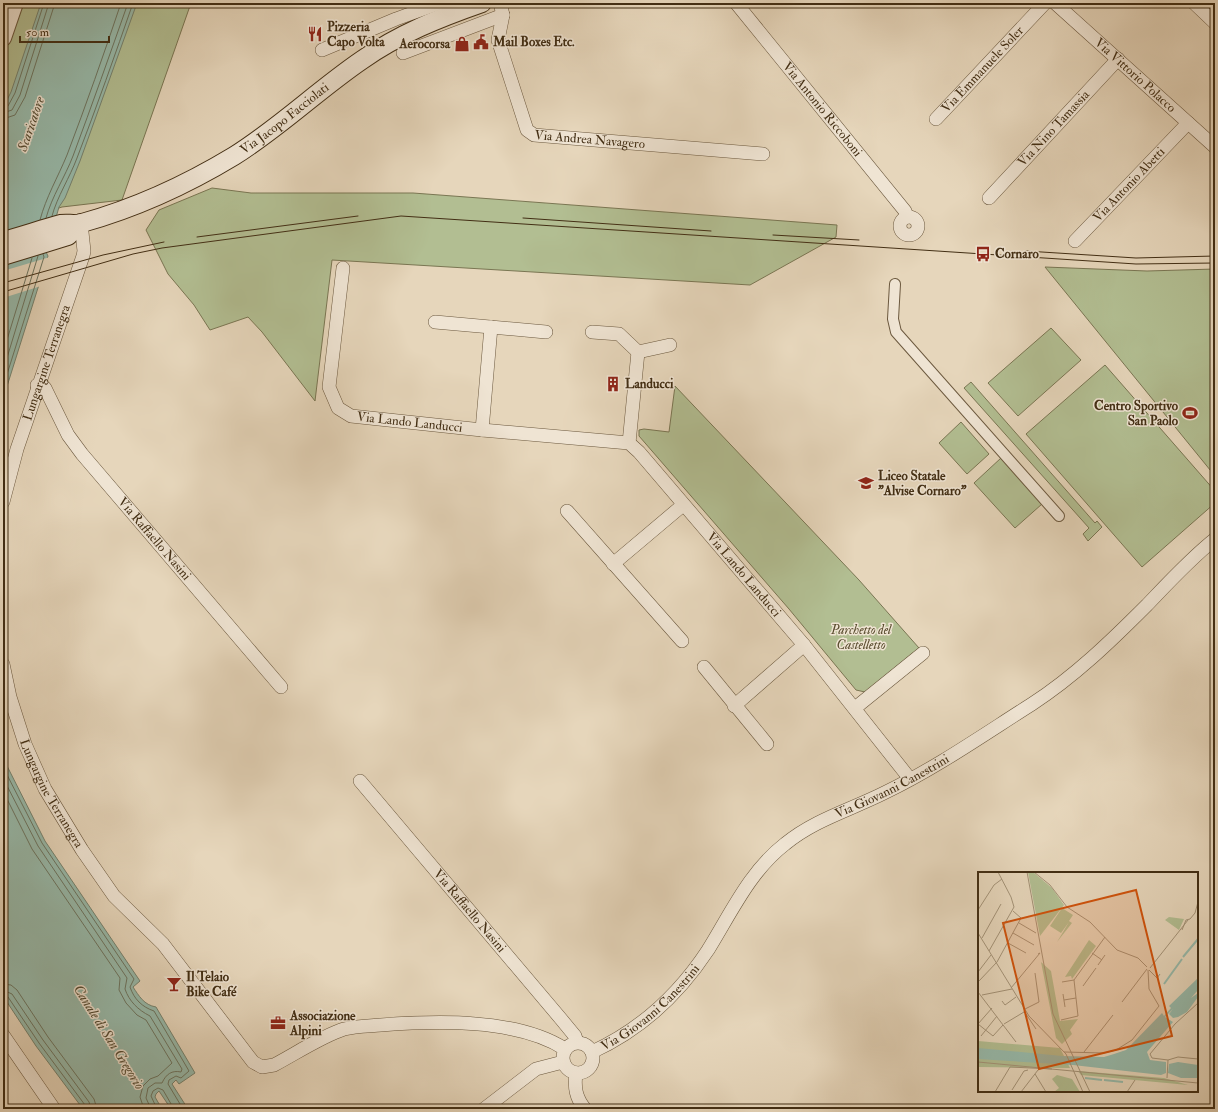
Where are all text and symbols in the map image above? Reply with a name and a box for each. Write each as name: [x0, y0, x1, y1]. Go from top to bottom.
scale bar: [20, 18, 109, 44]
place label: Pizzeria Capo Volta: [327, 19, 385, 51]
street label: Via Emmanuele Soler: [938, 23, 1027, 116]
text: 50 m: [26, 25, 50, 40]
restaurant icon: Pizzeria Capo Volta: [306, 25, 324, 43]
public building icon: Mail Boxes Etc.: [472, 33, 490, 51]
place label: Mail Boxes Etc.: [492, 34, 575, 50]
street label: Via Vittorio Polacco: [1091, 34, 1179, 116]
shop icon: Aerocorsa: [453, 35, 471, 53]
place label: Aerocorsa: [398, 36, 451, 52]
street label: Via Antonio Riccoboni: [779, 59, 866, 160]
street label: Via Jacopo Facciolati: [237, 79, 333, 158]
street label: Via Nino Tamassia: [1014, 86, 1093, 170]
water label: Scaricatore: [13, 94, 48, 155]
street label: Via Andrea Navagero: [534, 127, 646, 152]
street label: Via Antonio Abetti: [1090, 144, 1169, 225]
bus stop icon: Cornaro: [974, 245, 992, 263]
place label: Cornaro: [995, 246, 1039, 262]
street label: Lungargine Terranegra: [19, 302, 74, 423]
building icon: Landucci: [604, 375, 622, 393]
place label: Landucci: [625, 376, 674, 392]
place label: Centro Sportivo San Paolo: [1094, 398, 1179, 429]
sports icon: Centro Sportivo San Paolo: [1181, 404, 1199, 422]
street label: Via Lando Landucci: [356, 409, 464, 436]
place label: Liceo Statale "Alvise Cornaro": [878, 468, 967, 499]
school or university icon: Liceo Statale "Alvise Cornaro": [857, 474, 875, 492]
street label: Via Raffaello Nasini: [115, 494, 195, 584]
street label: Via Lando Landucci: [703, 529, 785, 621]
park label: Parchetto del Castelletto: [830, 622, 892, 653]
street label: Lungargine Terranegra: [16, 737, 87, 851]
street label: Via Giovanni Canestrini: [832, 751, 952, 822]
street label: Via Raffaello Nasini: [430, 866, 510, 956]
inset map: [978, 872, 1198, 1092]
street label: Via Giovanni Canestrini: [598, 961, 703, 1054]
place label: Il Telaio Bike Café: [186, 969, 237, 1000]
bar icon: Il Telaio Bike Café: [165, 975, 183, 993]
water label: Canale di San Gregorio: [70, 982, 148, 1092]
place label: Associazione Alpini: [289, 1008, 356, 1040]
office icon: Associazione Alpini: [269, 1014, 287, 1032]

